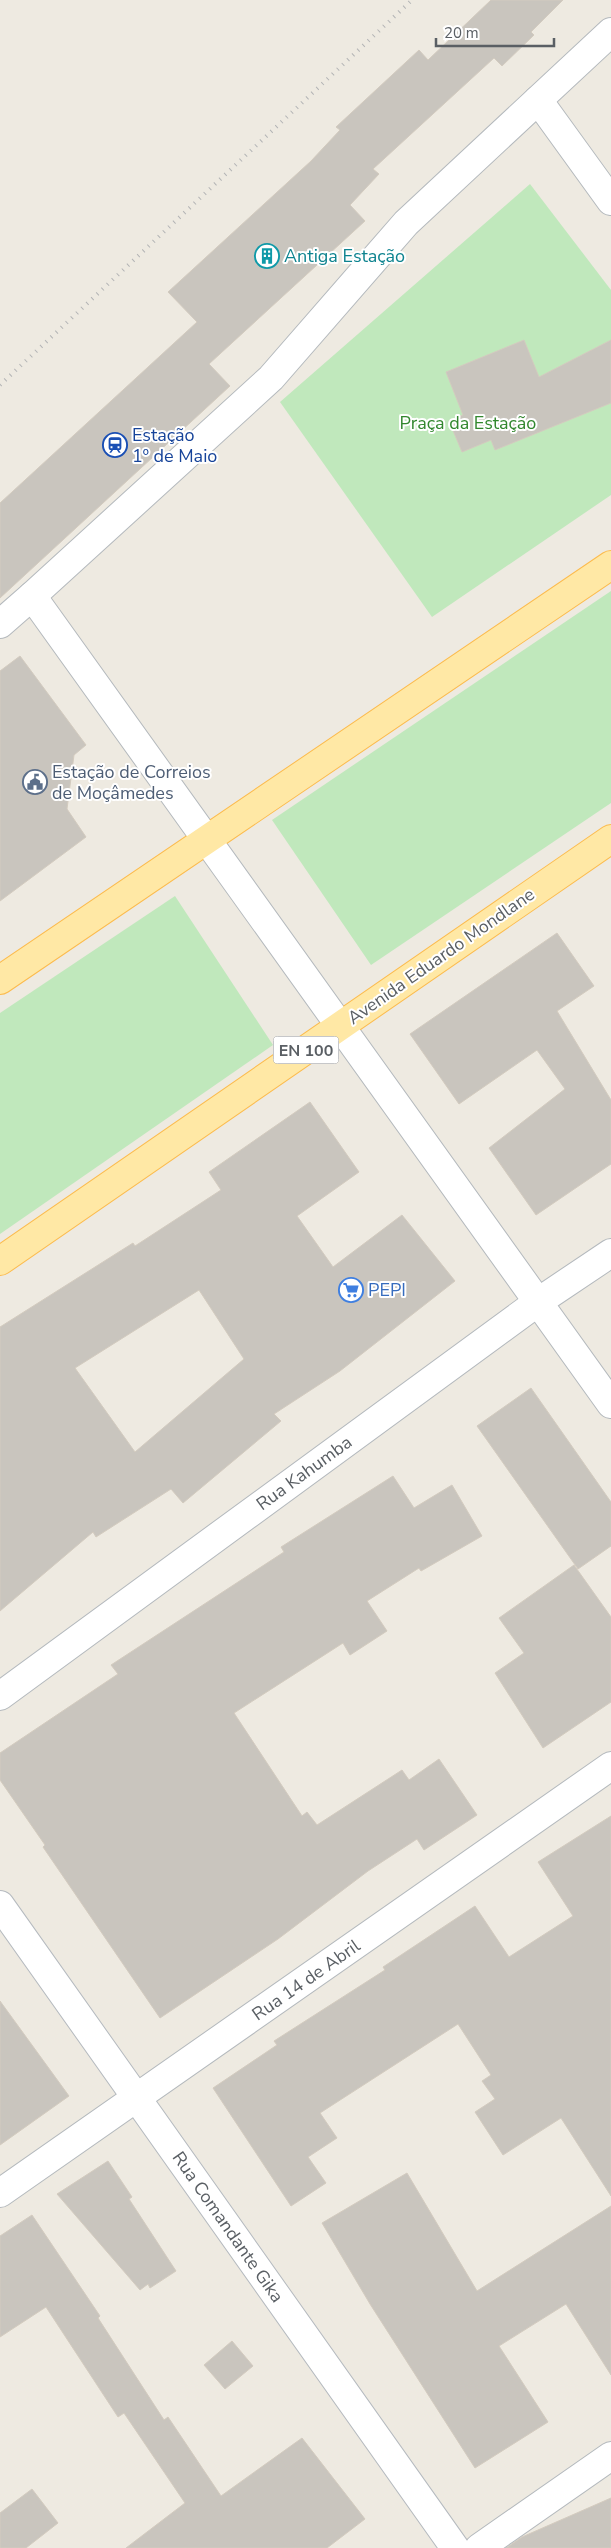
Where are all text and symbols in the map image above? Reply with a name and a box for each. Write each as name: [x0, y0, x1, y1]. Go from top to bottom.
scale bar: [436, 15, 554, 47]
text: 20 m: [444, 23, 479, 43]
building icon: Antiga Estação: [254, 243, 280, 269]
place label: Antiga Estação: [284, 244, 405, 268]
park label: Praça da Estação: [400, 411, 536, 435]
place label: Estação 1º de Maio: [132, 423, 217, 468]
station icon: Estação 1º de Maio: [102, 432, 128, 458]
place label: Estação de Correios de Moçâmedes: [52, 760, 211, 805]
public building icon: Estação de Correios de Moçâmedes: [22, 769, 48, 795]
street label: Avenida Eduardo Mondlane: [343, 882, 539, 1030]
road number: EN 100: [274, 1036, 338, 1064]
supermarket icon: PEPI: [338, 1277, 364, 1303]
place label: PEPI: [368, 1278, 406, 1302]
street label: Rua Kahumba: [251, 1430, 357, 1516]
street label: Rua 14 de Abril: [247, 1933, 365, 2026]
street label: Rua Comandante Gika: [167, 2147, 289, 2307]

